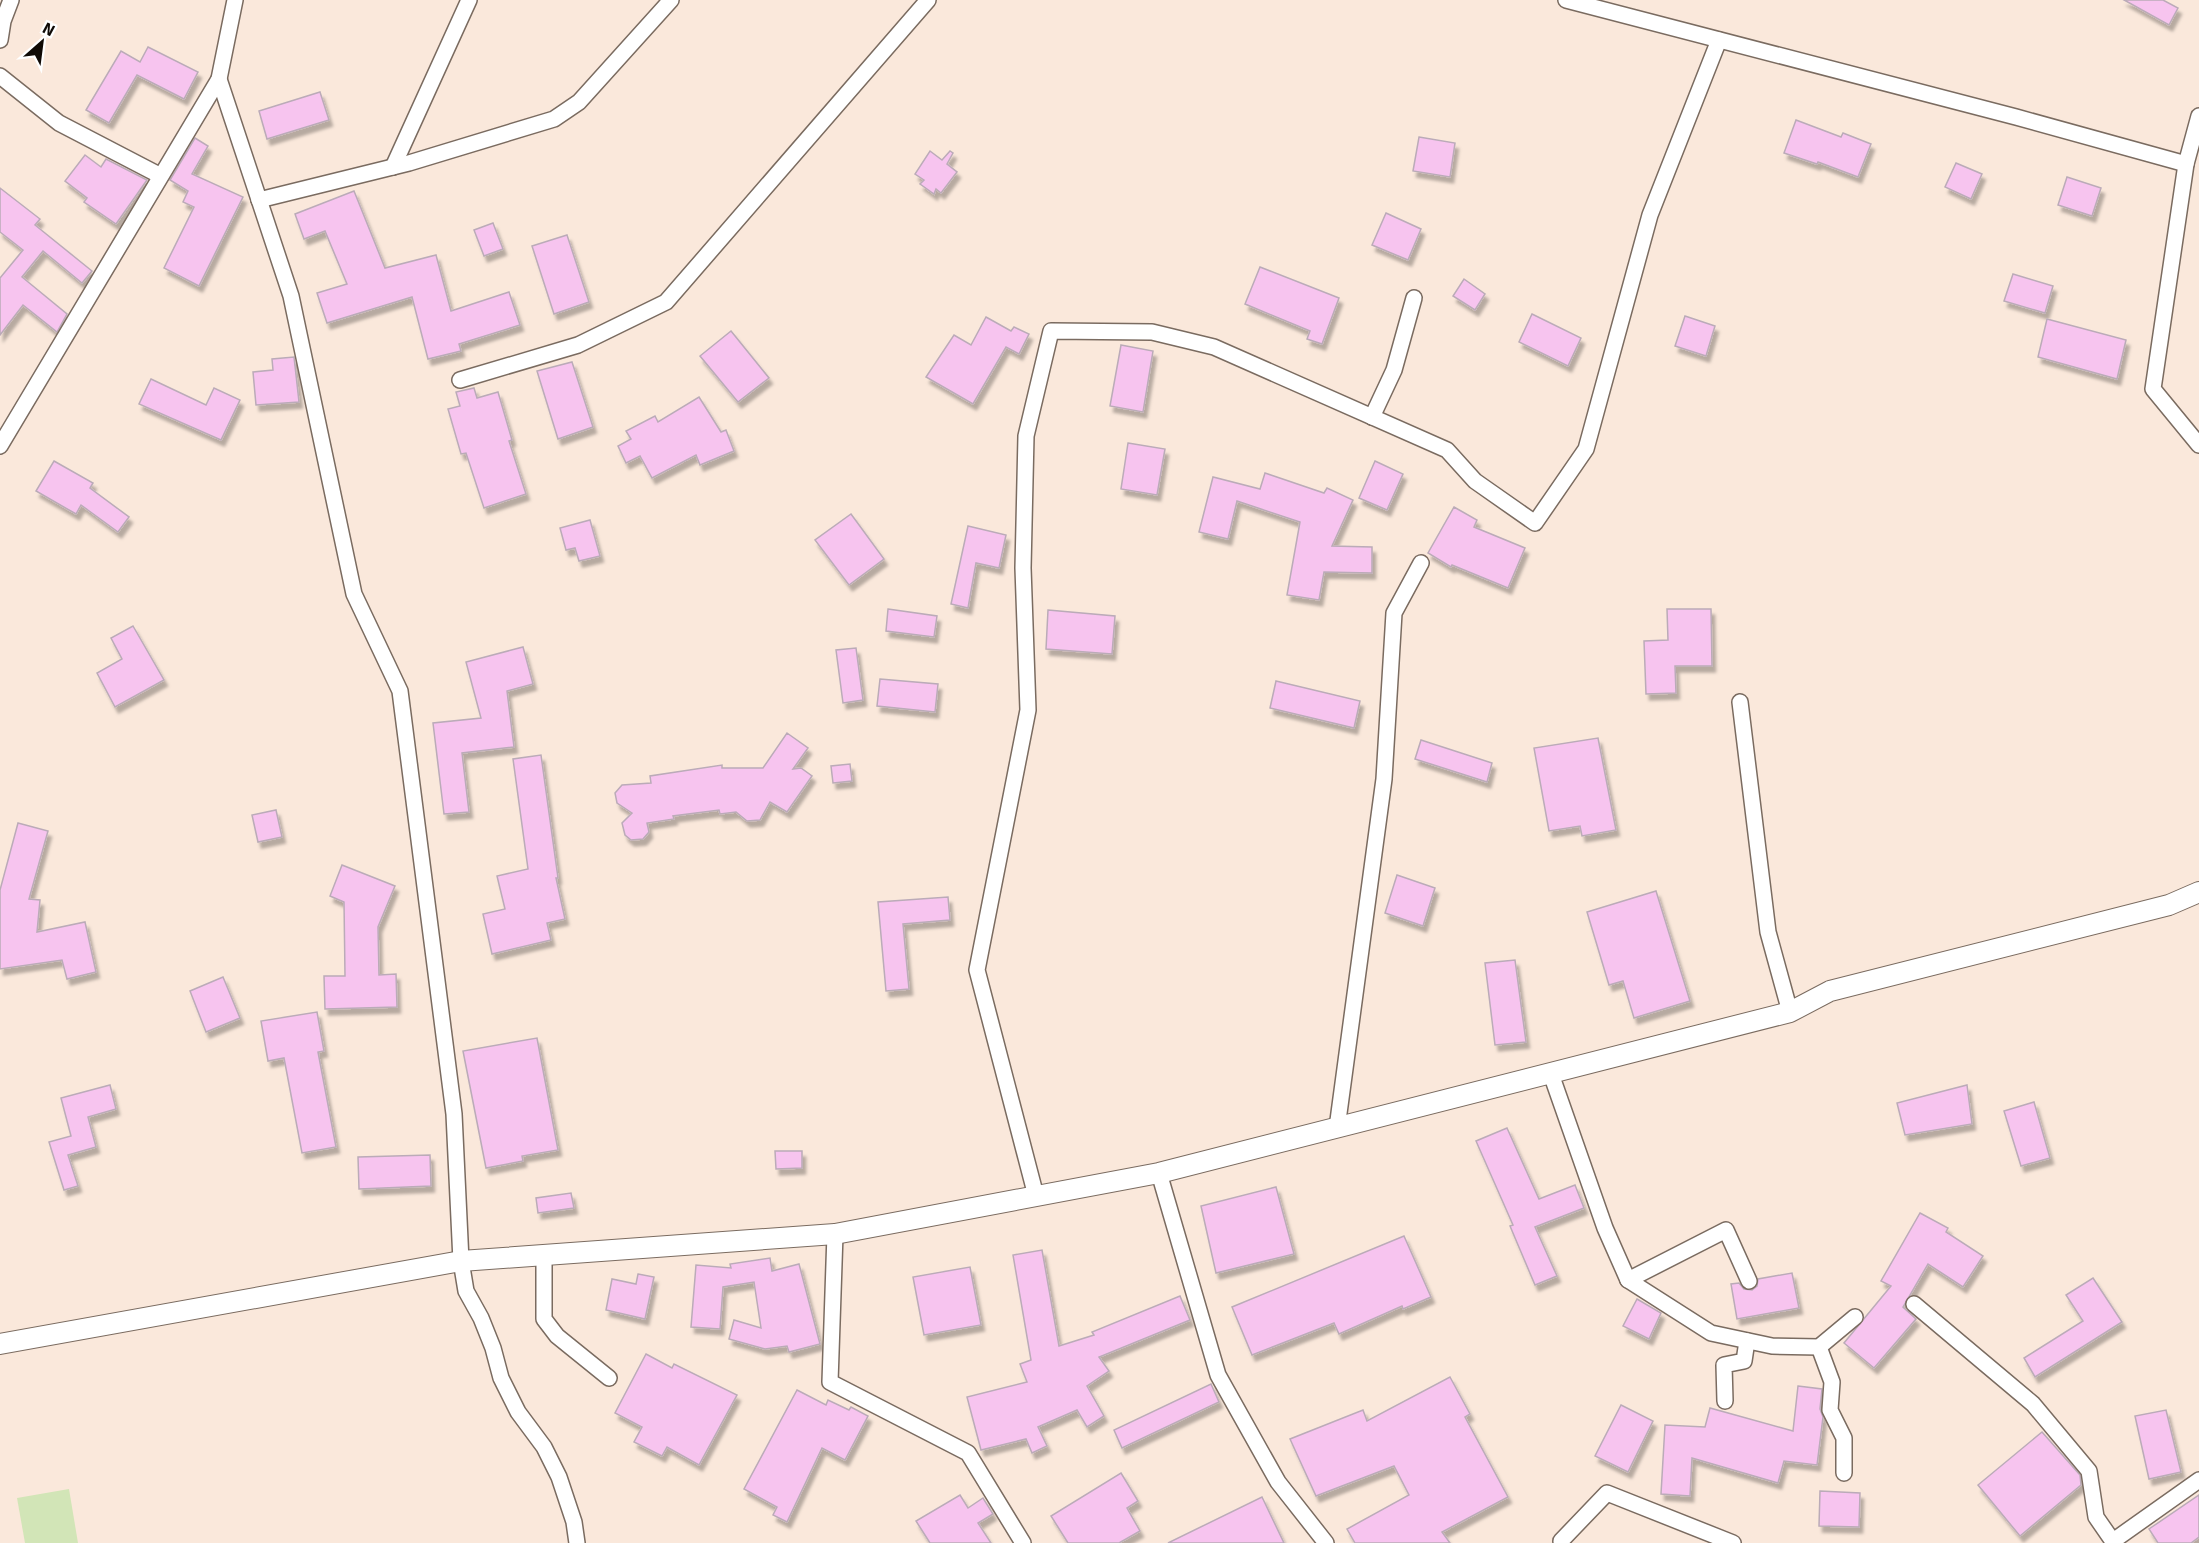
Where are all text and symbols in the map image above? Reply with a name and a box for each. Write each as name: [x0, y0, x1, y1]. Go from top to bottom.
north arrow: [12, 12, 72, 72]
text: N: [39, 18, 58, 41]

